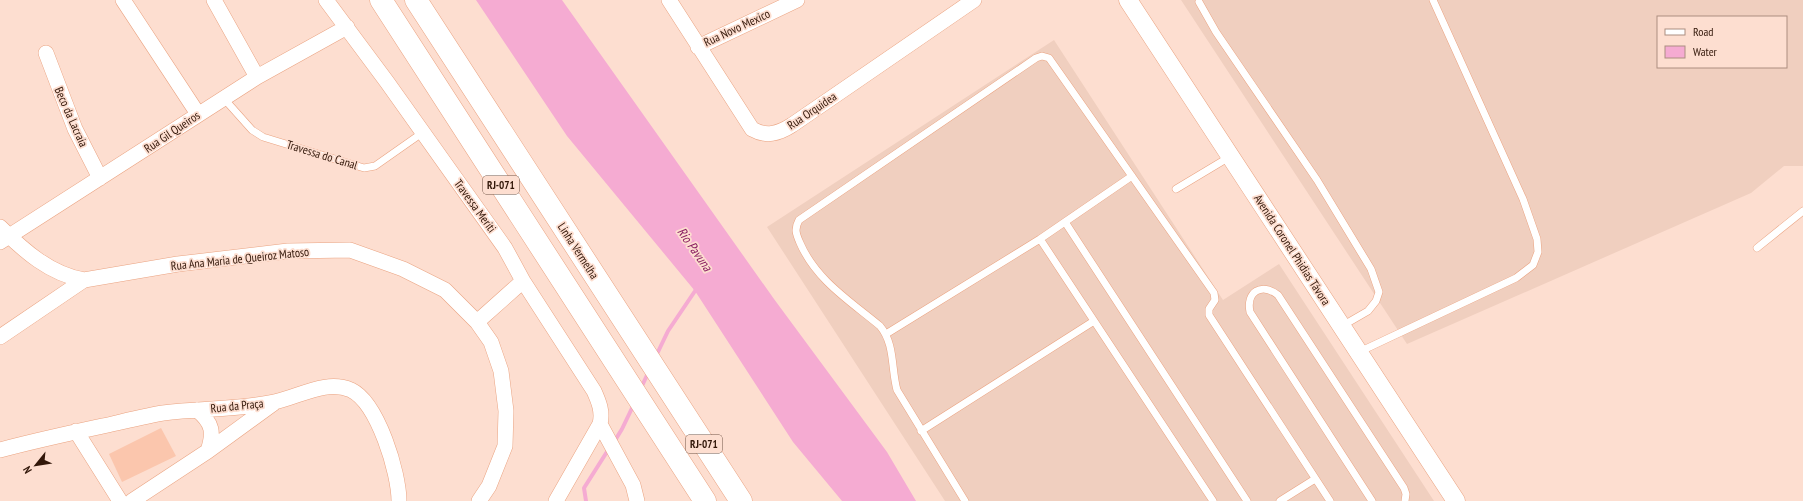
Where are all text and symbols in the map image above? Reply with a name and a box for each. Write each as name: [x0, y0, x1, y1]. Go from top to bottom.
street label: Rua Novo Mexico: [701, 6, 772, 49]
legend: [1657, 16, 1787, 68]
text: Road: [1693, 24, 1713, 39]
text: Water: [1693, 44, 1718, 59]
street label: Beco da Lacraia: [52, 84, 91, 149]
street label: Rua Orquidea: [784, 89, 839, 132]
street label: Rua Gil Queiros: [141, 107, 202, 156]
street label: Travessa do Canal: [285, 137, 360, 172]
street label: Travessa Meriti: [451, 176, 500, 235]
road number: RJ-071: [483, 176, 519, 194]
street label: Avenida Coronel Phidias Távora: [1251, 191, 1334, 308]
street label: Linha Vermelha: [555, 220, 602, 282]
water label: Rio Pavuna: [673, 224, 716, 275]
street label: Rua Ana Maria de Queiroz Matoso: [170, 244, 310, 273]
street label: Rua da Praça: [210, 395, 264, 416]
road number: RJ-071: [686, 435, 722, 453]
north arrow: [16, 445, 56, 485]
text: N: [20, 464, 35, 476]

